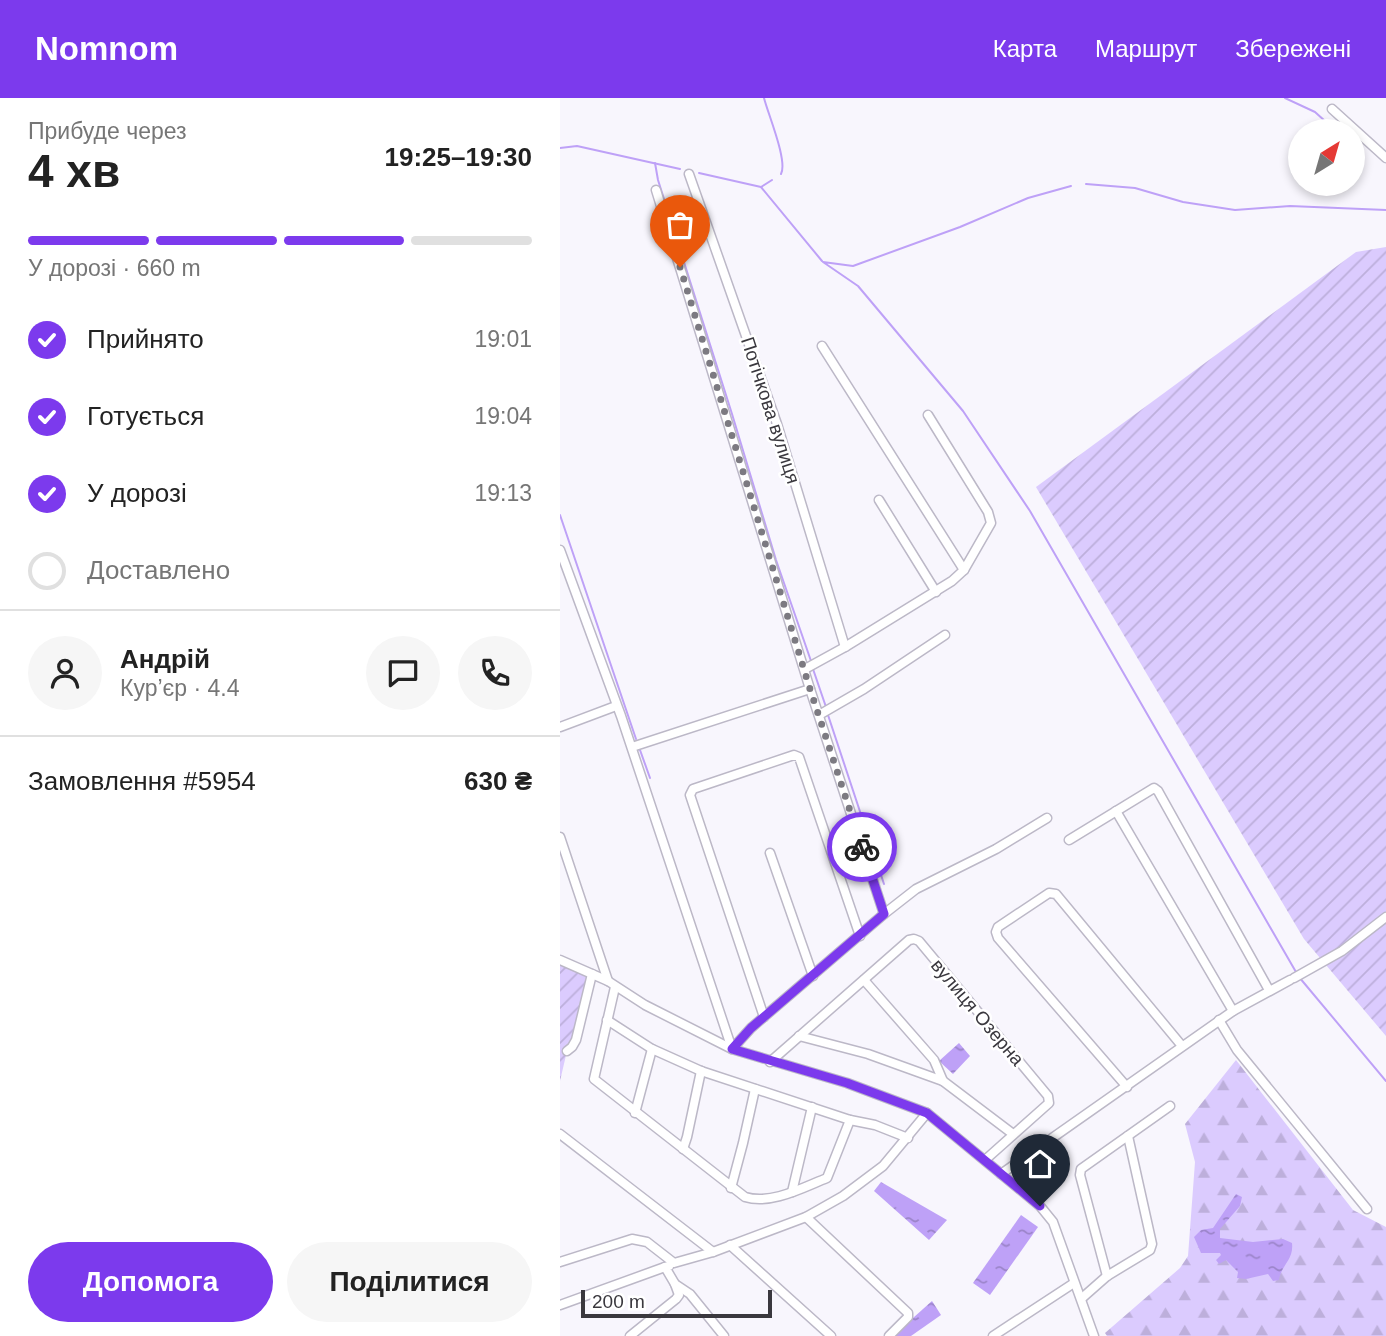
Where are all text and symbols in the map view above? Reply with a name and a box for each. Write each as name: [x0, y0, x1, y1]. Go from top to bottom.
text: Nomnom: [35, 30, 178, 67]
text: Карта: [993, 35, 1057, 62]
text: Маршрут: [1095, 35, 1197, 62]
text: Збережені: [1235, 35, 1351, 62]
text: Прибуде через: [28, 118, 187, 144]
north arrow: [1288, 119, 1365, 196]
map controls: [1288, 119, 1365, 196]
text: 19:25–19:30: [385, 142, 532, 172]
text: 4 хв: [28, 145, 120, 197]
pin: [650, 195, 710, 267]
icon: bag: [661, 206, 699, 244]
text: У дорозі · 660 m: [28, 255, 201, 281]
icon: check: [28, 321, 66, 359]
text: Прийнято: [87, 324, 204, 354]
text: 19:01: [474, 326, 532, 352]
street label: Потічкова вулиця: [737, 334, 804, 486]
icon: check: [28, 398, 66, 436]
text: Готується: [87, 401, 204, 431]
text: 19:04: [474, 403, 532, 429]
icon: check: [28, 475, 66, 513]
text: У дорозі: [87, 478, 187, 508]
text: 19:13: [474, 480, 532, 506]
text: Доставлено: [87, 555, 230, 585]
button: person: [28, 636, 102, 710]
button: chat: [366, 636, 440, 710]
button: phone: [458, 636, 532, 710]
text: Андрій: [120, 644, 210, 674]
text: Кур’єр · 4.4: [120, 675, 239, 701]
text: Замовлення #5954: [28, 766, 256, 796]
text: 630 ₴: [464, 766, 532, 796]
courier: [827, 812, 897, 882]
icon: bike: [843, 828, 881, 866]
street label: вулиця Озерна: [927, 955, 1028, 1070]
pin: [1010, 1134, 1070, 1206]
icon: home: [1021, 1145, 1059, 1183]
button: Допомога: [28, 1242, 273, 1322]
button: Поділитися: [287, 1242, 532, 1322]
scale bar: [581, 1287, 772, 1319]
text: 200 m: [592, 1291, 645, 1312]

